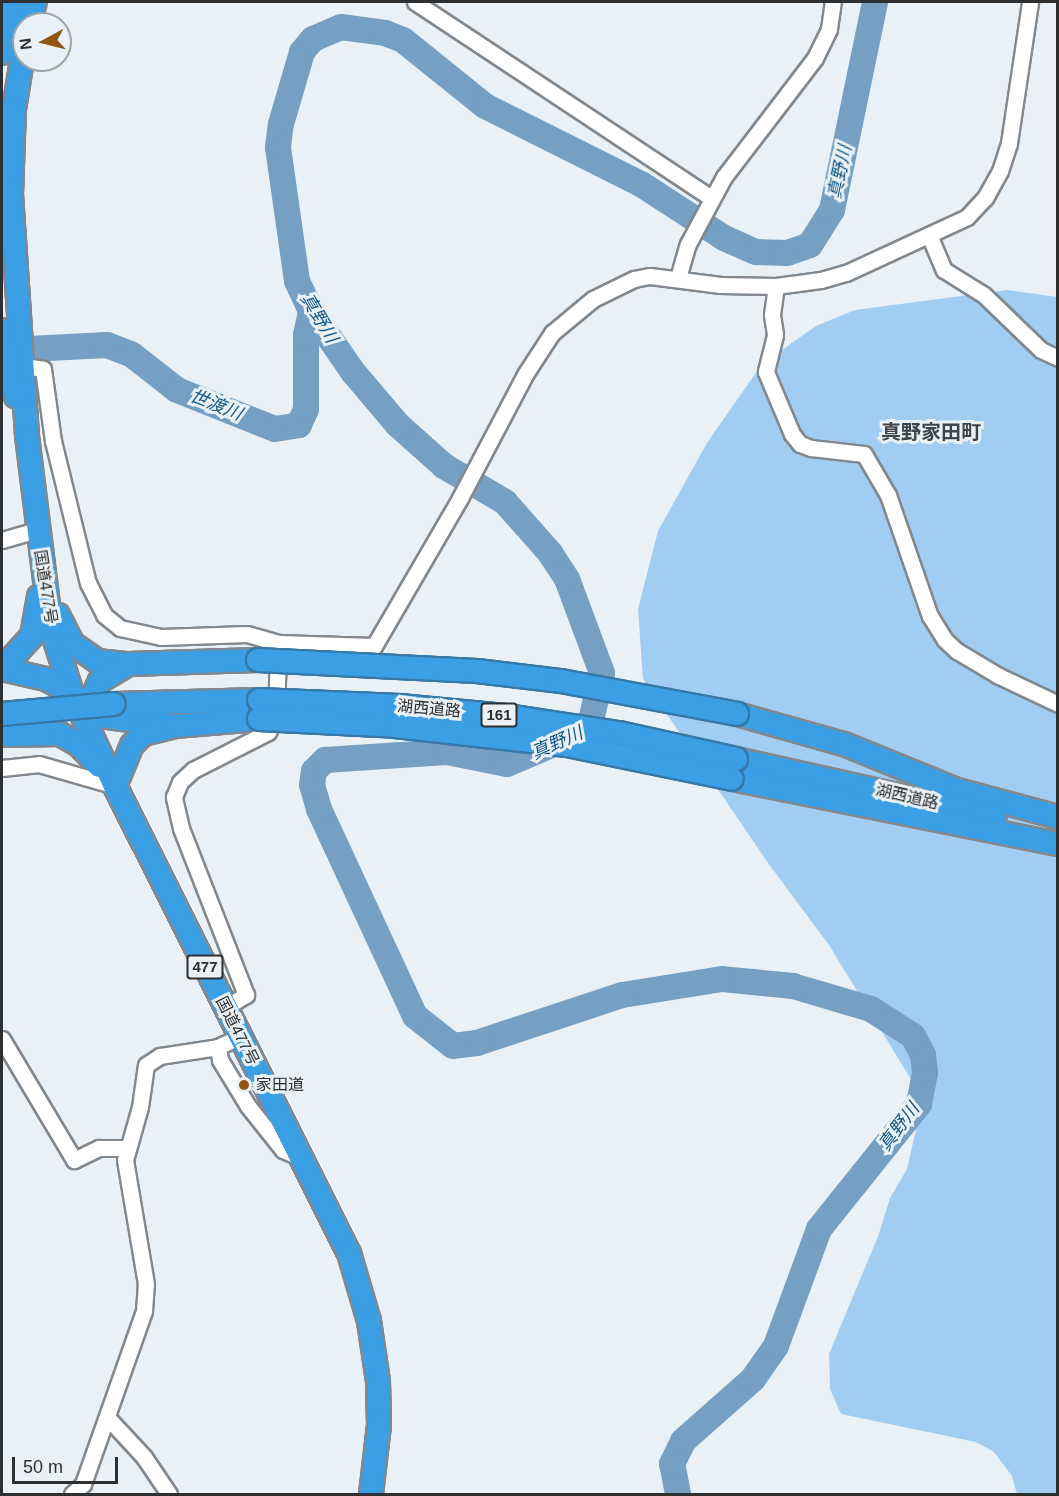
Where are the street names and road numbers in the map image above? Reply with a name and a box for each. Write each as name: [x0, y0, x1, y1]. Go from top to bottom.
street label: 国道477号: [30, 549, 60, 625]
street label: 湖西道路: [396, 697, 462, 721]
road number: 161: [480, 703, 518, 727]
street label: 湖西道路: [874, 780, 940, 814]
road number: 477: [186, 955, 224, 979]
street label: 国道477号: [211, 993, 263, 1069]

